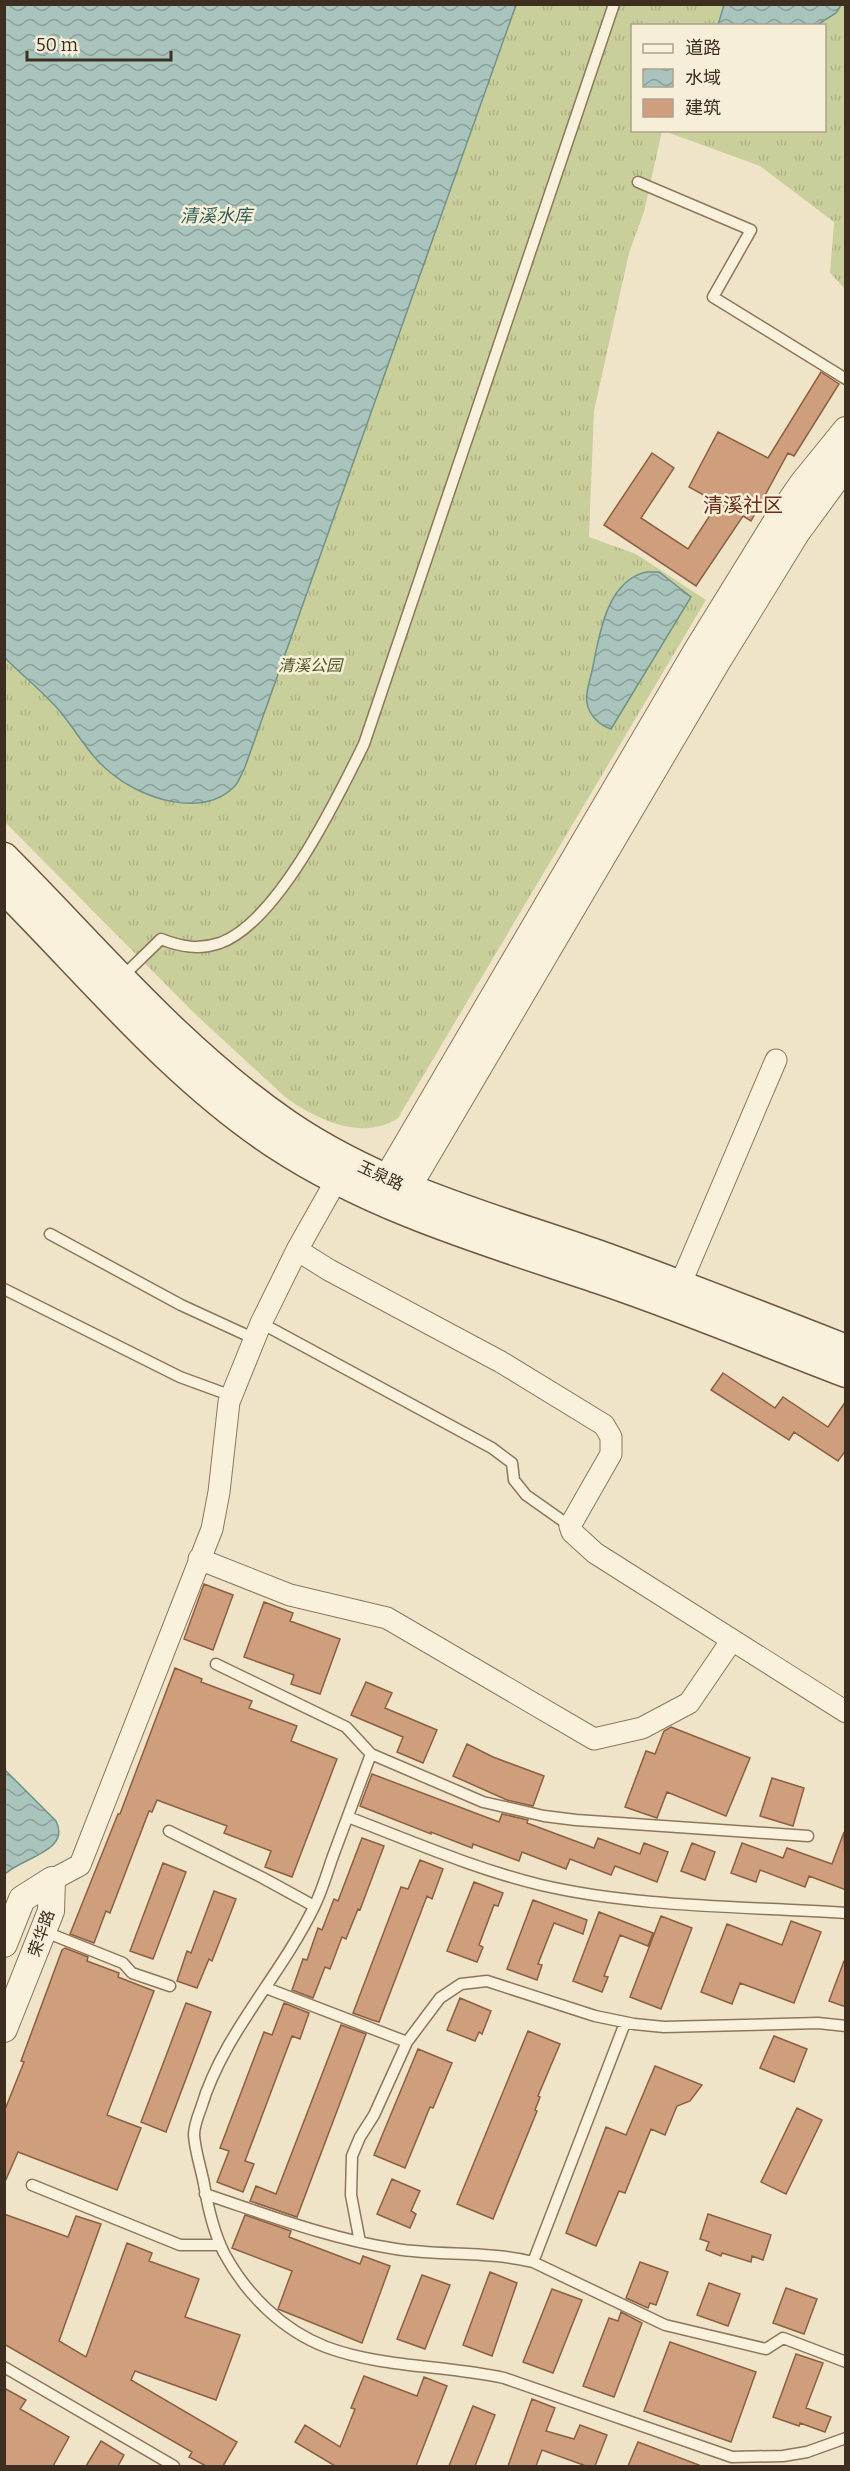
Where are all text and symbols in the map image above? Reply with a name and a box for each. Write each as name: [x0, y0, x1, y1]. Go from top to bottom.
scale bar: [27, 24, 171, 62]
legend: [631, 24, 826, 132]
text: 50 m: [36, 34, 78, 56]
text: 道路: [685, 37, 721, 59]
text: 水域: [685, 67, 721, 89]
text: 建筑: [685, 97, 721, 119]
water label: 清溪水库: [180, 205, 255, 227]
district label: 清溪社区: [703, 493, 783, 517]
park label: 清溪公园: [278, 656, 344, 675]
street label: 玉泉路: [355, 1157, 407, 1194]
street label: 荣华路: [25, 1907, 58, 1959]

